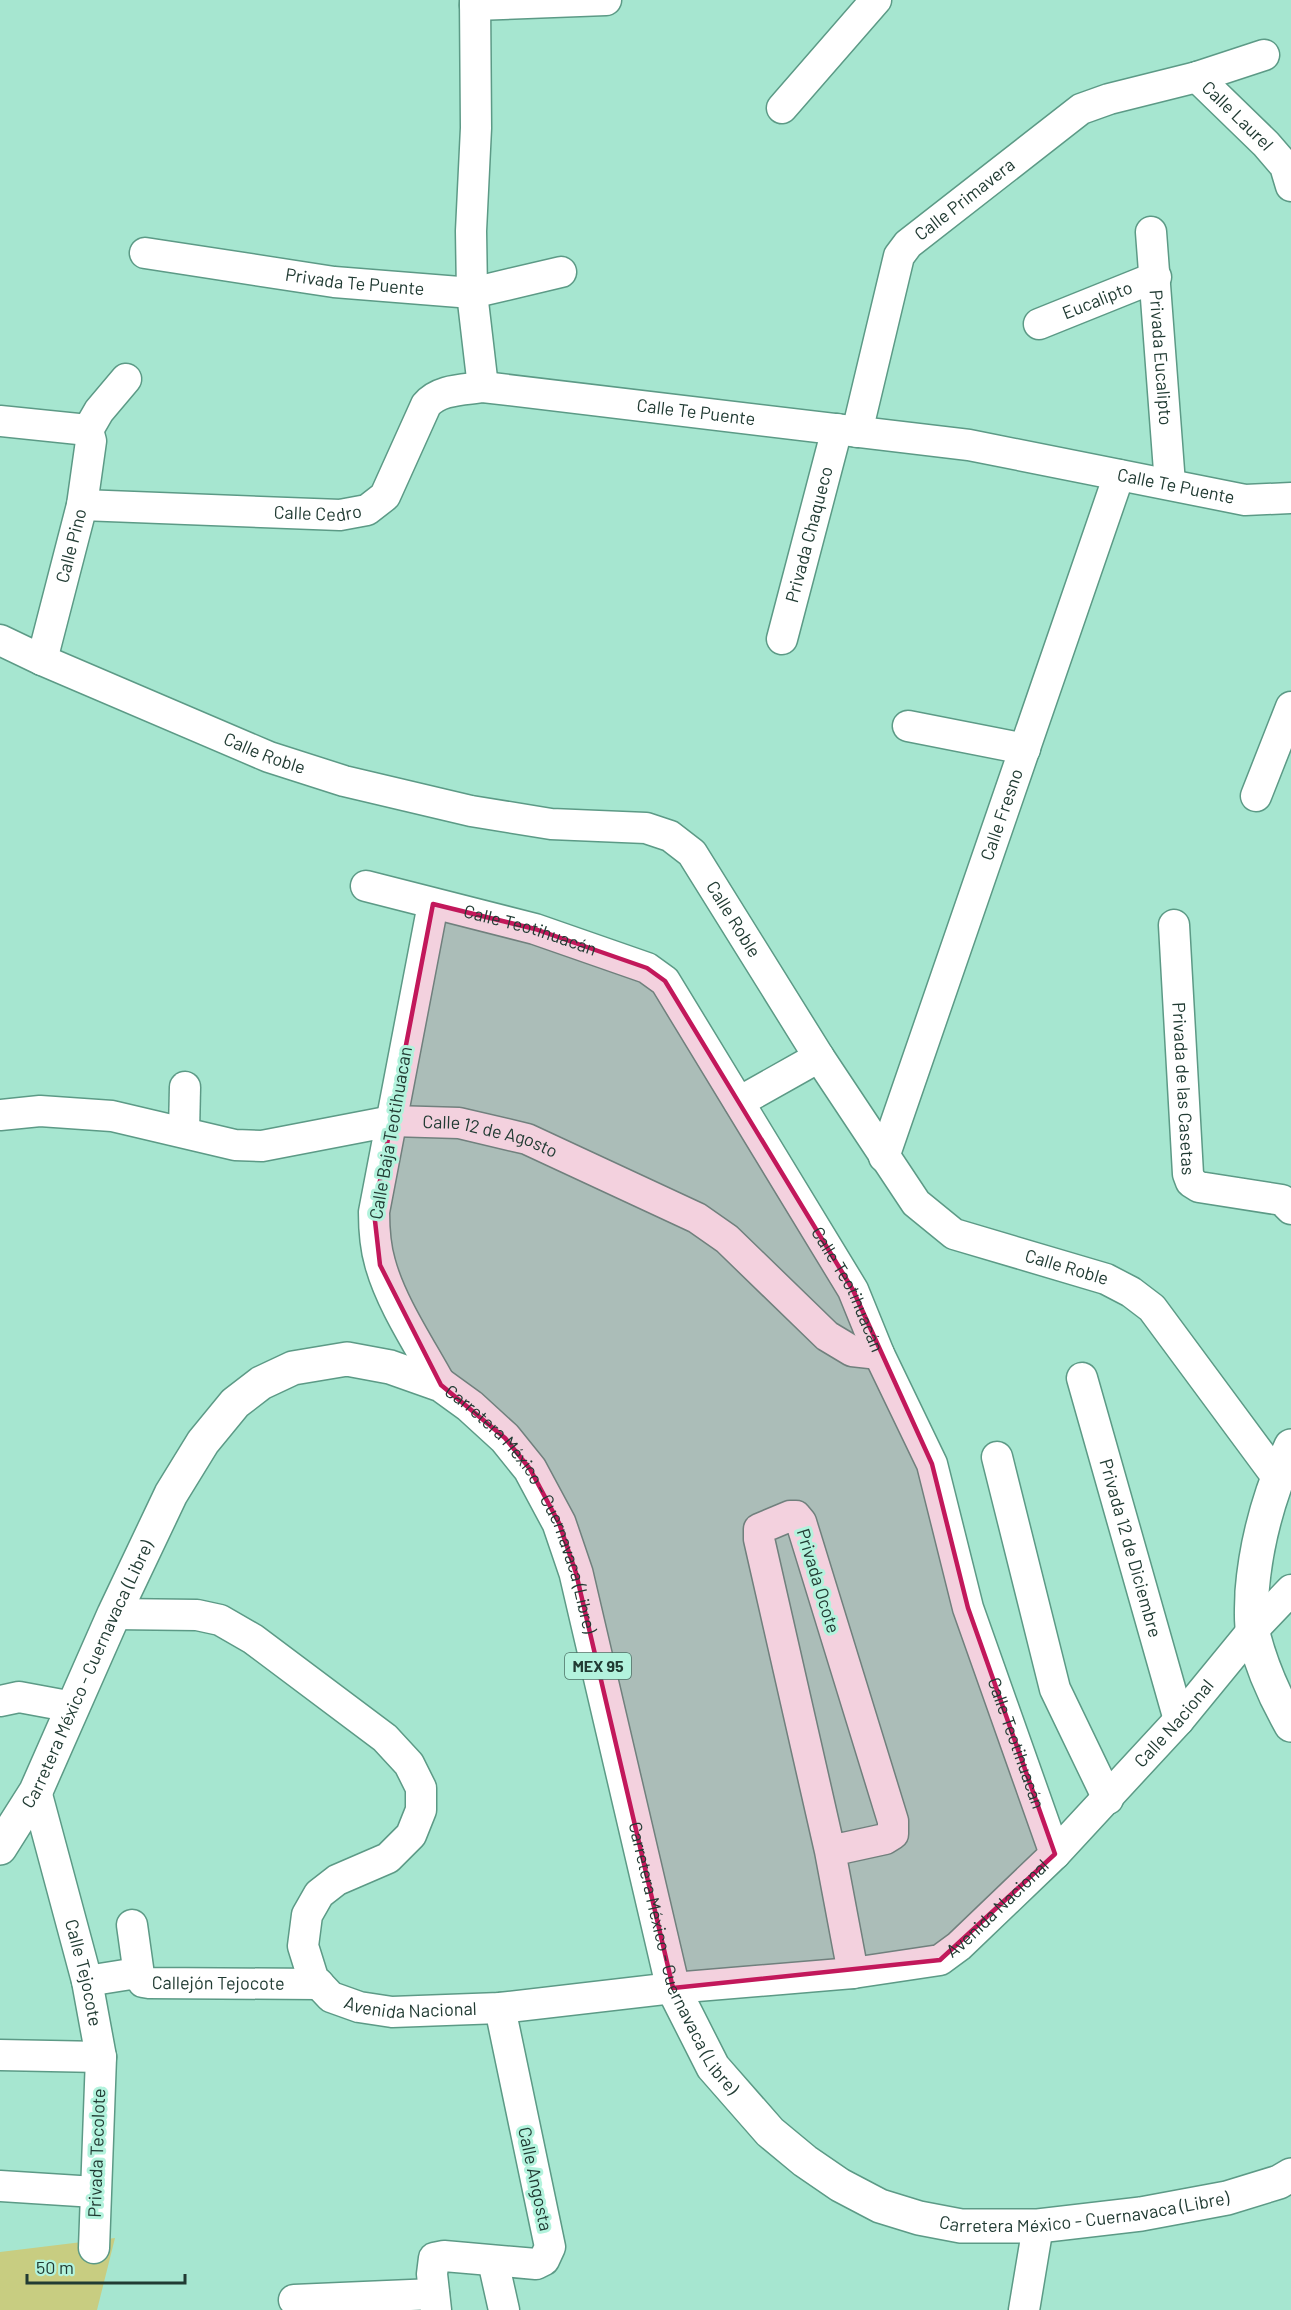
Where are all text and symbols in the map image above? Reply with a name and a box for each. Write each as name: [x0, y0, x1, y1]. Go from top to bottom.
street label: Calle Laurel: [1198, 76, 1279, 154]
street label: Calle Primavera: [910, 153, 1019, 245]
street label: Privada Te Puente: [284, 263, 425, 299]
street label: Eucalipto: [1059, 276, 1135, 324]
street label: Privada Eucalipto: [1145, 289, 1178, 426]
street label: Calle Te Puente: [636, 393, 757, 429]
street label: Calle Te Puente: [1115, 463, 1237, 508]
street label: Privada Chaqueco: [780, 464, 837, 605]
street label: Calle Cedro: [273, 499, 363, 526]
street label: Calle Pino: [50, 506, 91, 585]
street label: Calle Roble: [221, 727, 308, 778]
street label: Calle Fresno: [975, 766, 1027, 863]
street label: Calle Roble: [702, 877, 766, 961]
street label: Calle Teotihuacán: [462, 899, 600, 960]
street label: Privada de las Casetas: [1168, 1002, 1200, 1176]
street label: Calle Baja Teotihuacan: [364, 1045, 416, 1221]
street label: Calle 12 de Agosto: [422, 1110, 561, 1162]
street label: Calle Teotihuacán: [807, 1222, 889, 1355]
street label: Calle Roble: [1023, 1244, 1111, 1289]
street label: Carretera México - Cuernavaca (Libre): [441, 1379, 602, 1636]
street label: Privada 12 de Diciembre: [1095, 1456, 1167, 1640]
street label: Privada Ocote: [793, 1526, 845, 1636]
street label: Carretera México - Cuernavaca (Libre): [16, 1536, 158, 1812]
road number: MEX 95: [565, 1653, 631, 1679]
street label: Calle Teotihuacán: [983, 1674, 1050, 1812]
street label: Calle Nacional: [1129, 1674, 1218, 1771]
street label: Carretera México - Cuernavaca (Libre): [625, 1819, 744, 2099]
street label: Avenida Nacional: [941, 1854, 1053, 1962]
street label: Calle Tejocote: [61, 1917, 107, 2028]
street label: Callejón Tejocote: [152, 1971, 285, 1994]
street label: Avenida Nacional: [341, 1991, 477, 2022]
street label: Privada Tecolote: [83, 2088, 109, 2218]
street label: Calle Angosta: [514, 2125, 558, 2233]
street label: Carretera México - Cuernavaca (Libre): [938, 2186, 1231, 2236]
scale bar: [27, 2247, 184, 2285]
text: 50 m: [36, 2256, 74, 2278]

